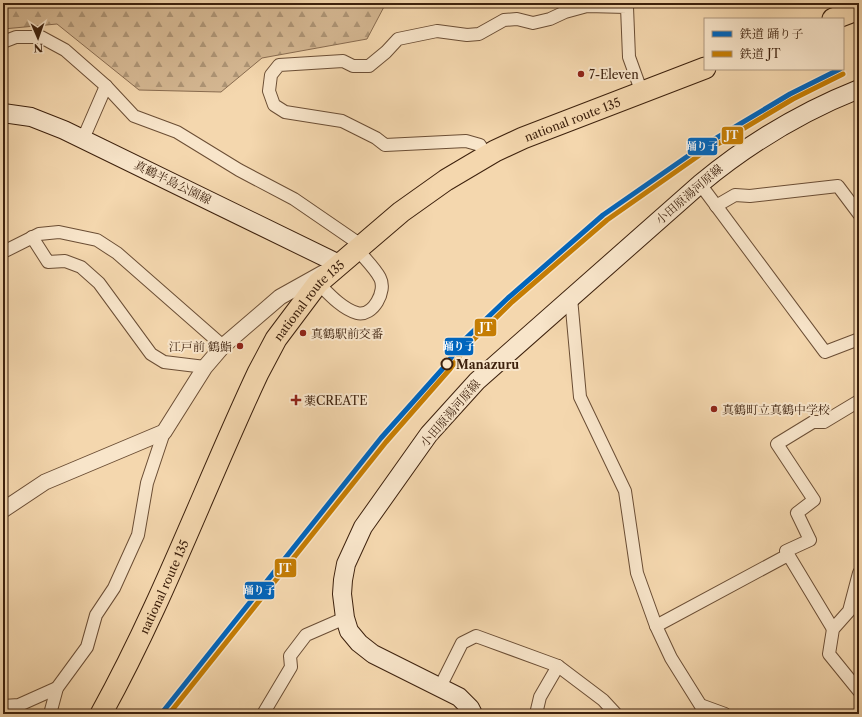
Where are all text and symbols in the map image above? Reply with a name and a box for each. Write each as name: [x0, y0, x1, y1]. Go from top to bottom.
north arrow: [18, 18, 58, 58]
legend: [704, 18, 844, 70]
text: 鉄道 踊り子: [739, 26, 803, 41]
text: N: [33, 41, 43, 55]
text: 鉄道 JT: [739, 46, 781, 61]
place label: 7-Eleven: [589, 67, 639, 82]
marker: 7-Eleven: [576, 69, 586, 79]
street label: national route 135: [522, 94, 622, 144]
line badge: JT: [721, 126, 744, 145]
text: JT: [724, 128, 739, 142]
line badge: 踊り子: [687, 137, 718, 156]
text: 踊り子: [686, 139, 719, 153]
street label: 真鶴半島公園線: [132, 157, 214, 207]
street label: 小田原湯河原線: [652, 161, 726, 227]
street label: national route 135: [270, 257, 347, 343]
line badge: JT: [474, 318, 497, 337]
text: JT: [478, 320, 493, 334]
place label: 真鶴駅前交番: [311, 326, 383, 341]
marker: 真鶴駅前交番: [298, 328, 308, 338]
line badge: 踊り子: [444, 337, 474, 356]
place label: 江戸前 鶴鮨: [169, 339, 232, 354]
text: 踊り子: [443, 339, 476, 353]
marker: 江戸前 鶴鮨: [235, 341, 245, 351]
marker: Manazuru: [440, 357, 454, 371]
place label: Manazuru: [456, 357, 519, 372]
street label: 小田原湯河原線: [417, 376, 483, 450]
place label: 薬CREATE: [304, 393, 368, 408]
marker: 薬CREATE: [291, 395, 301, 405]
place label: 真鶴町立真鶴中学校: [722, 402, 830, 417]
marker: 真鶴町立真鶴中学校: [709, 404, 719, 414]
street label: national route 135: [136, 537, 191, 636]
line badge: JT: [274, 558, 297, 578]
text: JT: [277, 561, 292, 575]
line badge: 踊り子: [244, 581, 275, 600]
text: 踊り子: [243, 583, 276, 597]

